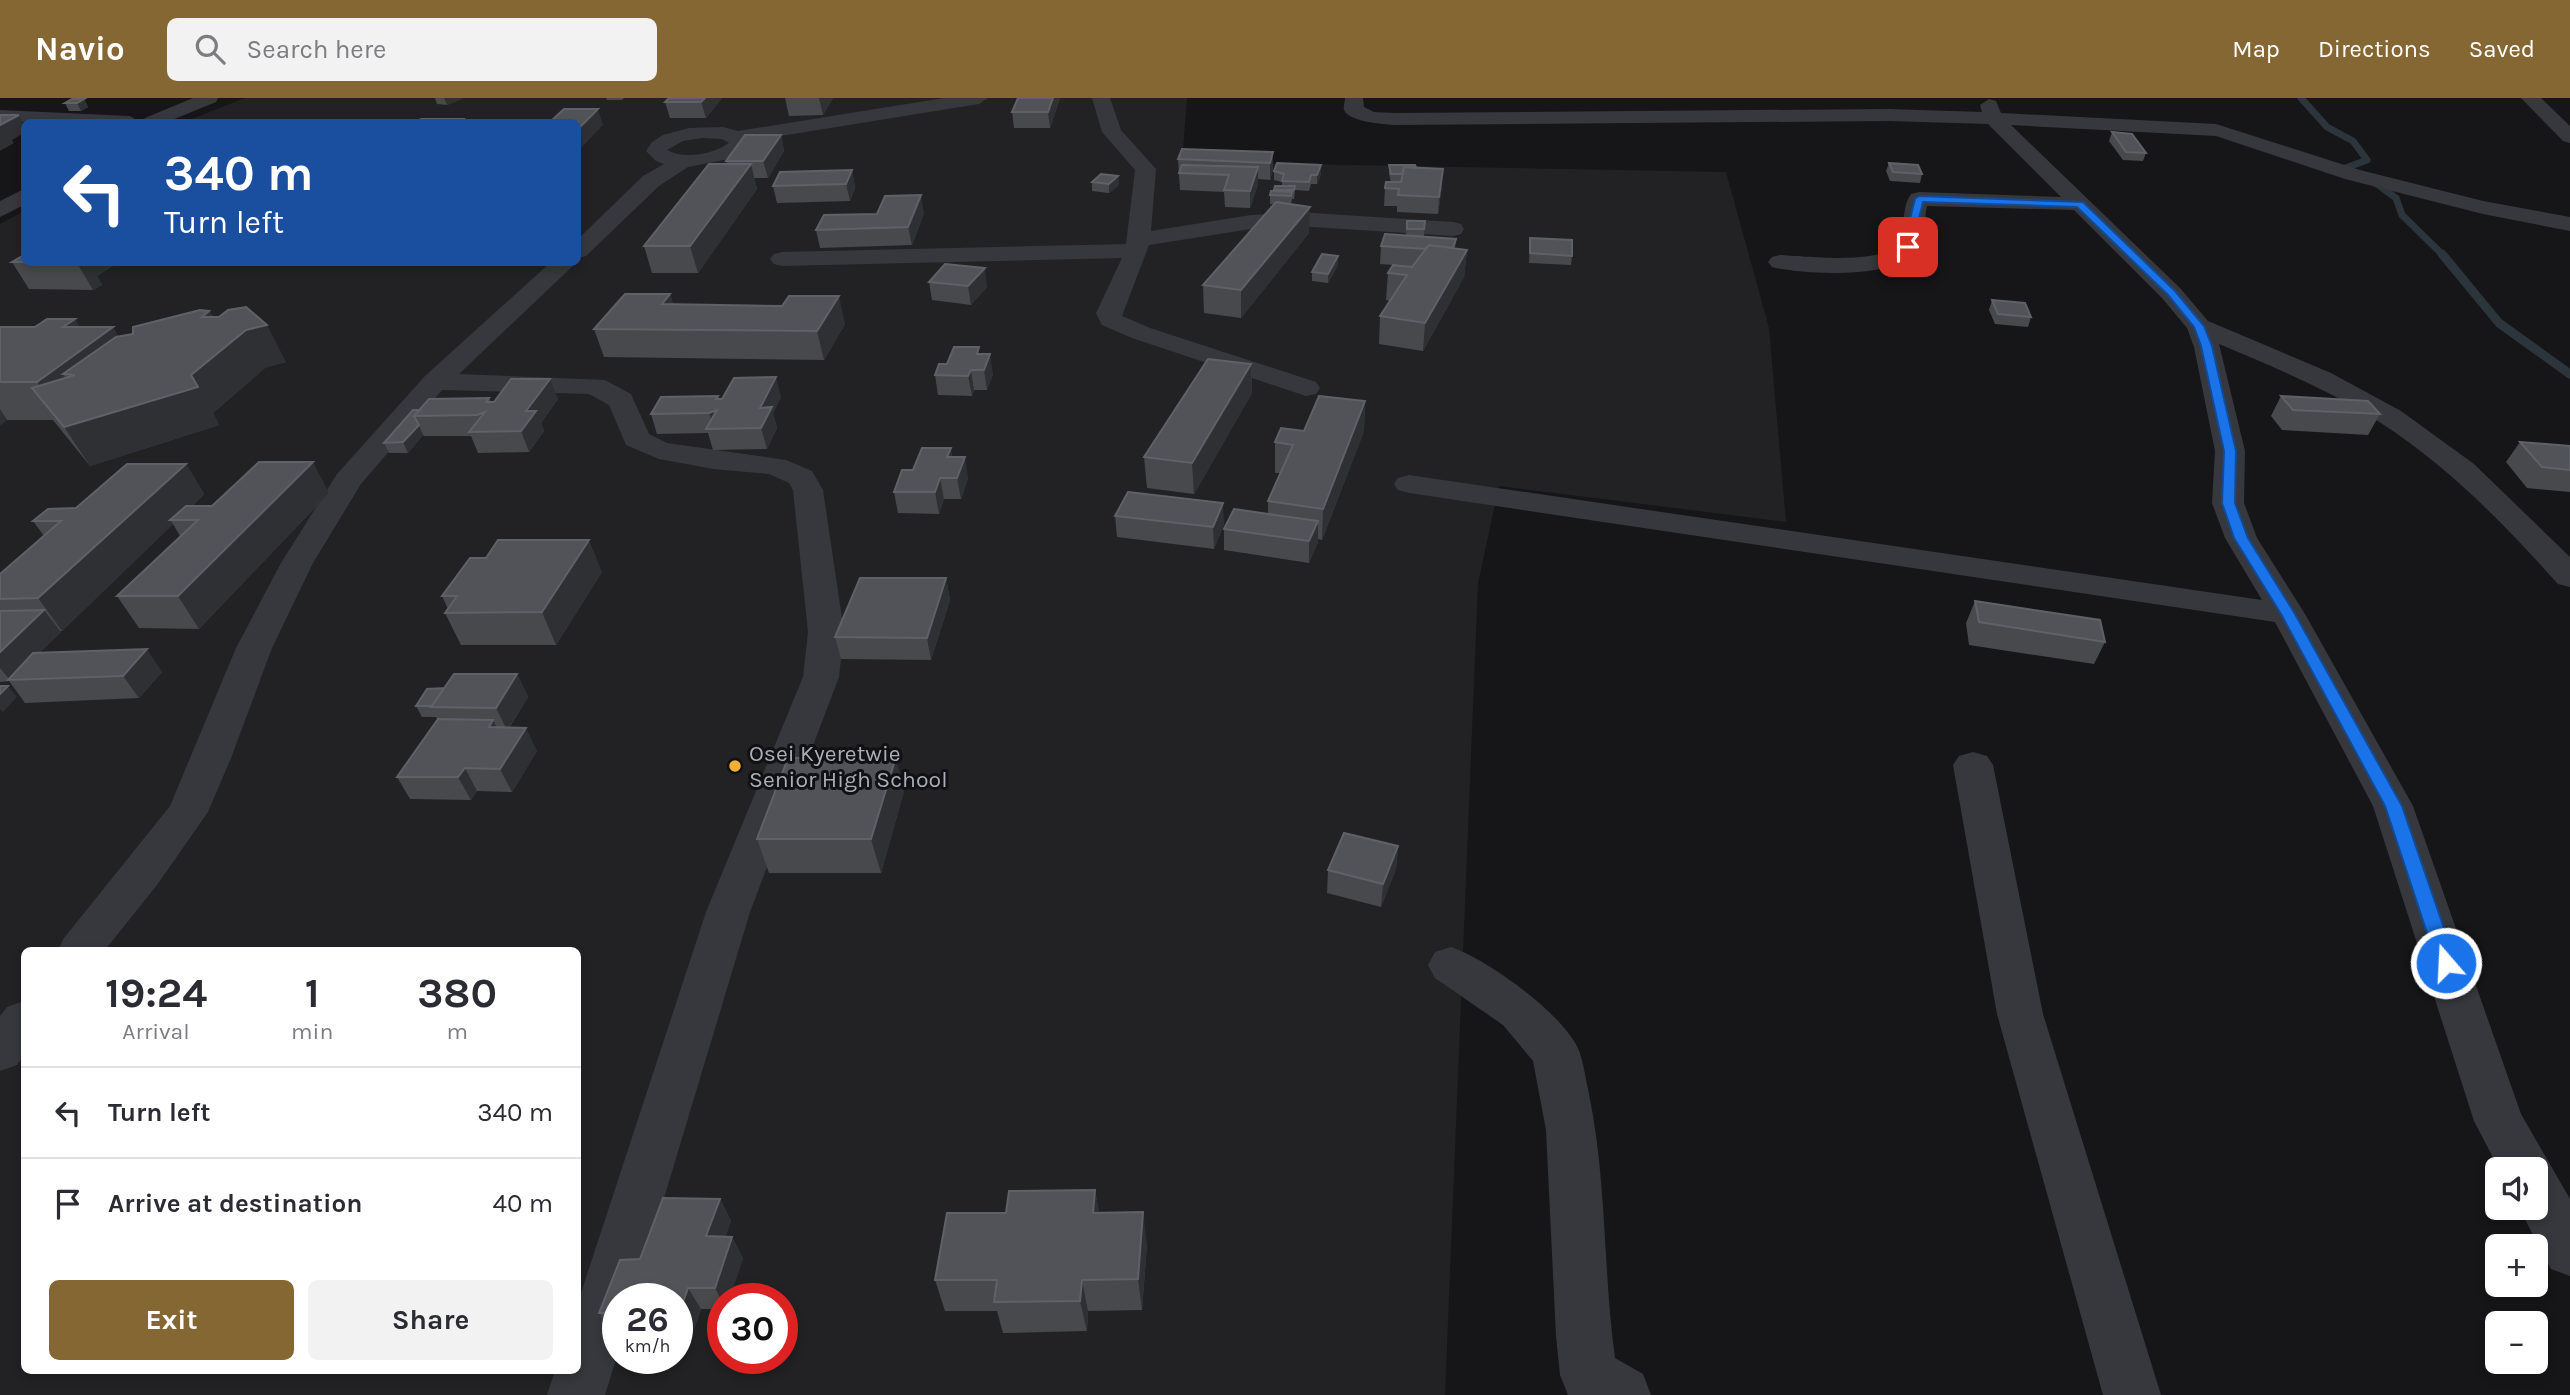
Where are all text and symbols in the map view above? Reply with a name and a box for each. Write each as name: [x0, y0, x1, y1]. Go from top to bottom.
search box: [167, 18, 657, 81]
text: Navio: [35, 30, 125, 68]
icon: search: [191, 30, 229, 68]
text: Search here: [247, 34, 386, 65]
text: Map: [2232, 35, 2280, 63]
text: Directions: [2318, 35, 2431, 63]
text: Saved: [2469, 35, 2535, 63]
text: 340 m: [164, 145, 314, 202]
icon: left: [49, 147, 140, 238]
text: Turn left: [164, 204, 284, 241]
pin: [1878, 217, 1938, 277]
icon: arrive: [1889, 228, 1927, 266]
place label: Osei Kyeretwie Senior High School: [749, 740, 948, 793]
marker: Osei Kyeretwie Senior High School: [727, 758, 743, 774]
position arrow: [2409, 926, 2483, 1000]
text: 19:24: [105, 968, 207, 1018]
text: 1: [305, 968, 320, 1018]
text: 380: [417, 968, 497, 1018]
text: Arrival: [122, 1018, 190, 1045]
text: min: [291, 1018, 333, 1045]
text: m: [446, 1018, 468, 1045]
icon: left: [49, 1094, 87, 1132]
text: Turn left: [108, 1097, 210, 1128]
text: 340 m: [477, 1097, 553, 1128]
map controls: [2485, 1157, 2548, 1374]
button: sound: [2485, 1157, 2548, 1220]
icon: arrive: [49, 1185, 87, 1223]
text: Arrive at destination: [108, 1188, 362, 1219]
text: 40 m: [493, 1188, 553, 1219]
button: +: [2485, 1234, 2548, 1297]
button: Exit: [49, 1280, 294, 1360]
button: Share: [308, 1280, 553, 1360]
speed limit sign: 30: [707, 1283, 798, 1374]
text: 26: [626, 1299, 669, 1340]
button: −: [2485, 1311, 2548, 1374]
text: km/h: [625, 1335, 670, 1357]

